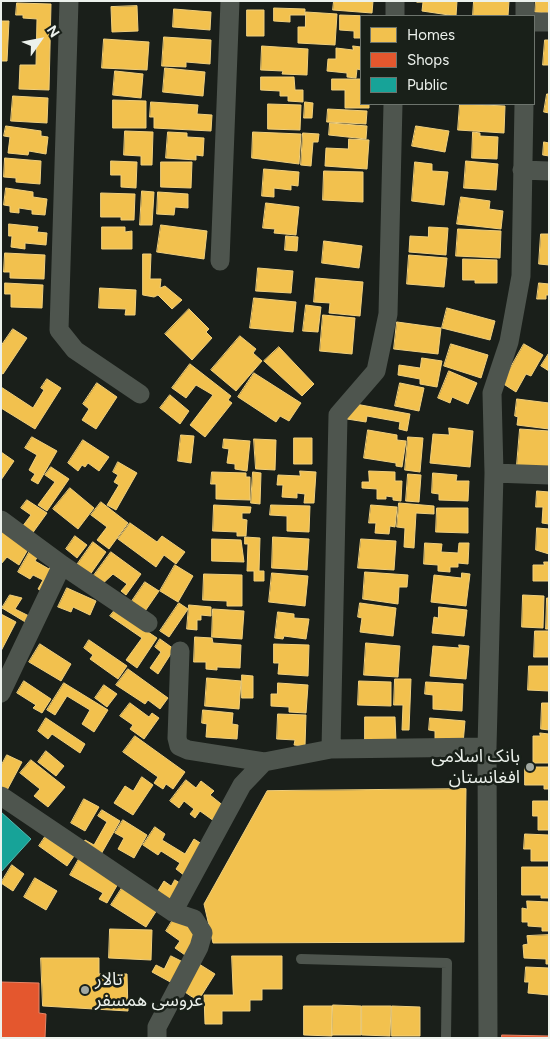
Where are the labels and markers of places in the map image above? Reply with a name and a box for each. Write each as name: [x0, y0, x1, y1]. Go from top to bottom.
place label: بانک اسلامی افغانستان: [431, 746, 520, 789]
marker: بانک اسلامی افغانستان: [524, 761, 536, 773]
place label: تالار عروسی همسفر: [95, 969, 203, 1012]
marker: تالار عروسی همسفر: [79, 984, 91, 996]

